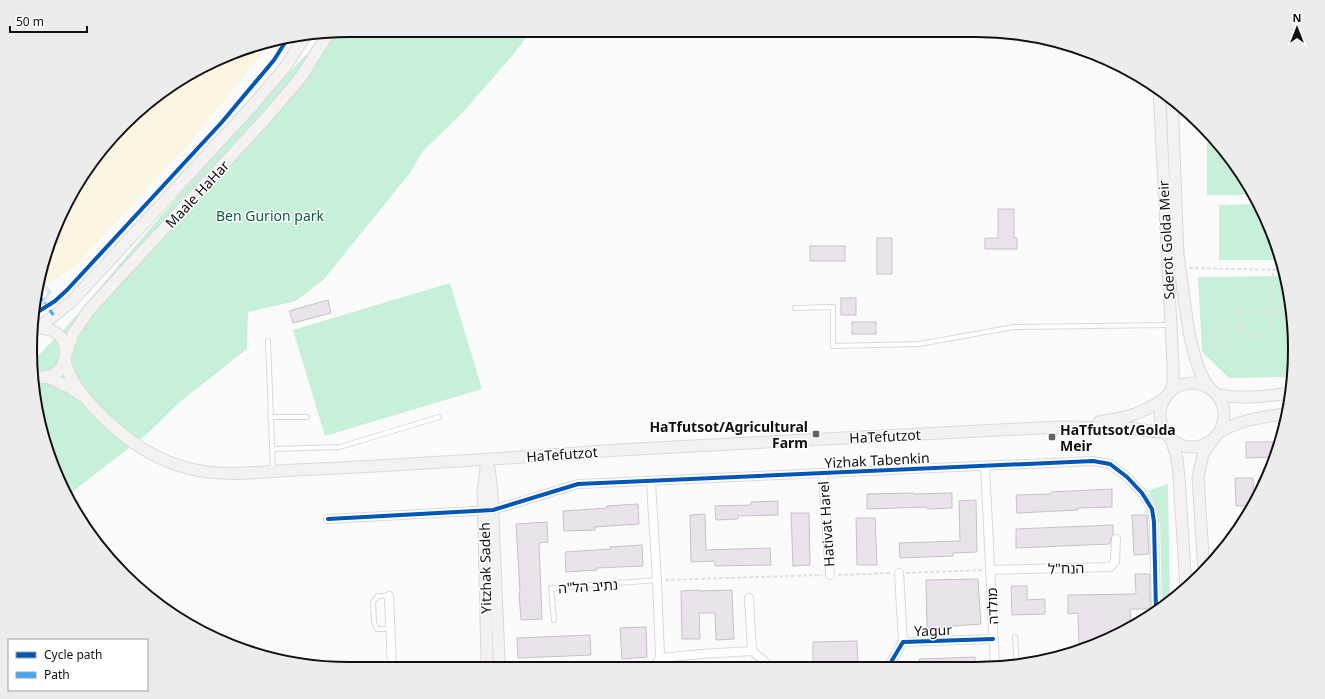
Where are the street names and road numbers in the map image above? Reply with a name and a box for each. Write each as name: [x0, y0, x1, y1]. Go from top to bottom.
street label: Maale HaHar: [161, 156, 233, 232]
street label: Sderot Golda Meir: [1153, 180, 1179, 300]
street label: HaTefutzot: [849, 425, 921, 447]
street label: HaTefutzot: [526, 442, 598, 466]
street label: Yizhak Tabenkin: [824, 448, 930, 472]
street label: Hativat Harel: [814, 481, 838, 567]
street label: Yitzhak Sadeh: [475, 522, 495, 614]
street label: הנח"ל: [1048, 558, 1084, 578]
street label: נתיב הל"ה: [557, 574, 619, 598]
street label: מולדה: [982, 587, 1002, 625]
street label: Yagur: [914, 620, 953, 640]

